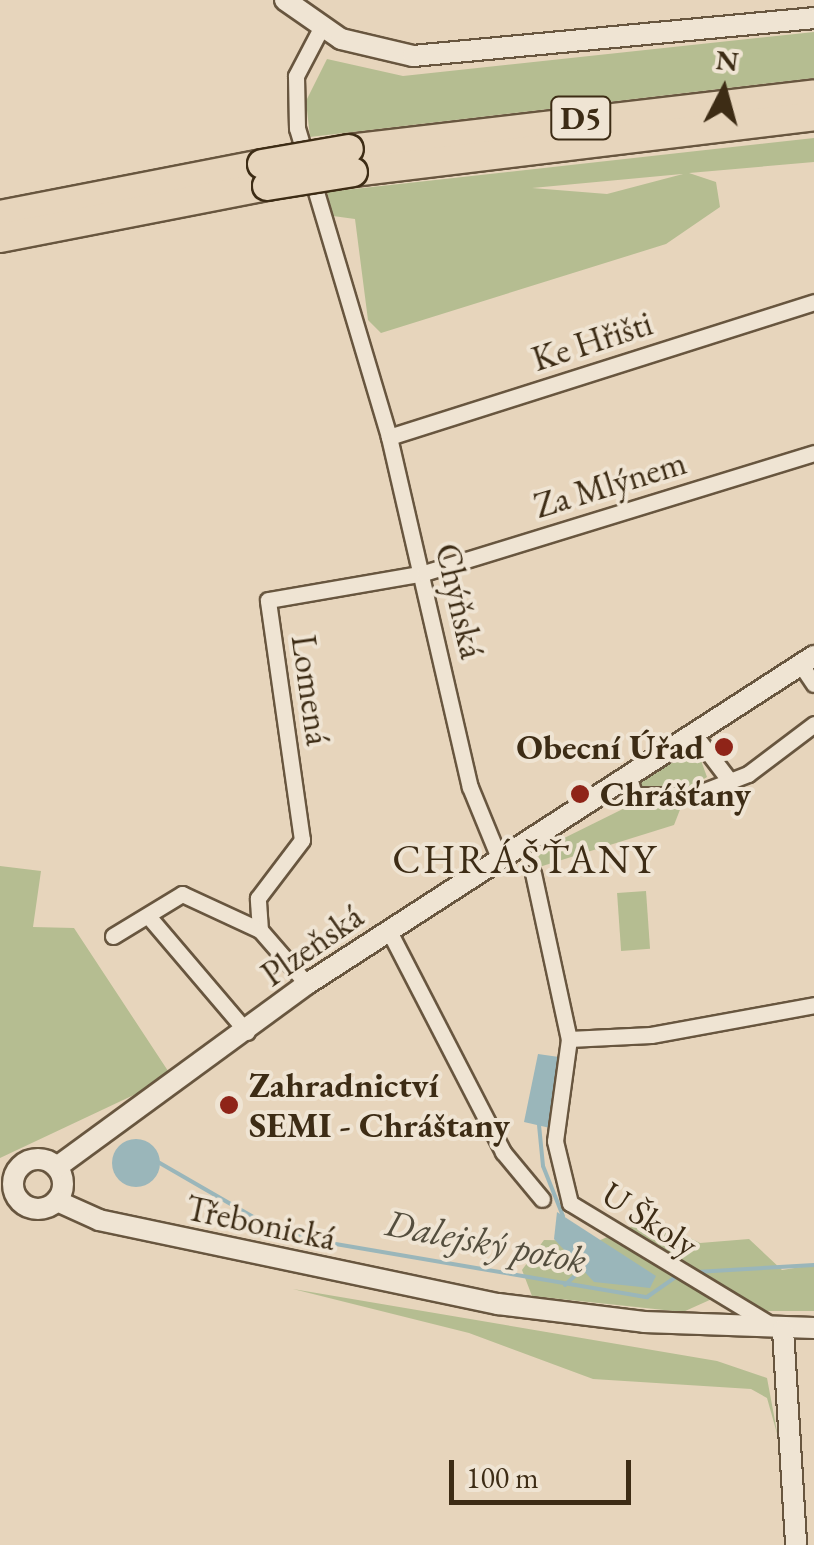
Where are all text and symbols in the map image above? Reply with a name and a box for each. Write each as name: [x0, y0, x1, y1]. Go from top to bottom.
north arrow: [674, 40, 774, 140]
text: N: [714, 41, 740, 79]
road number: D5: [548, 91, 614, 145]
street label: Ke Hřišti: [527, 302, 657, 380]
street label: Za Mlýnem: [529, 441, 691, 527]
street label: Chýňská: [426, 539, 494, 663]
street label: Lomená: [282, 632, 340, 748]
place label: Obecní Úřad: [516, 726, 704, 768]
marker: Obecní Úřad: [713, 736, 735, 758]
place label: Chrášťany: [600, 773, 751, 815]
marker: Chrášťany: [569, 783, 591, 805]
district label: CHRÁŠŤANY: [392, 835, 658, 883]
street label: Plzeňská: [253, 895, 371, 995]
place label: Zahradnictví SEMI - Chráštany: [249, 1064, 510, 1146]
marker: Zahradnictví SEMI - Chráštany: [218, 1094, 240, 1116]
street label: U Školy: [594, 1173, 706, 1265]
street label: Třebonická: [182, 1187, 340, 1259]
water label: Dalejský potok: [382, 1199, 590, 1283]
scale bar: [454, 1440, 636, 1502]
text: 100 m: [466, 1458, 539, 1497]

